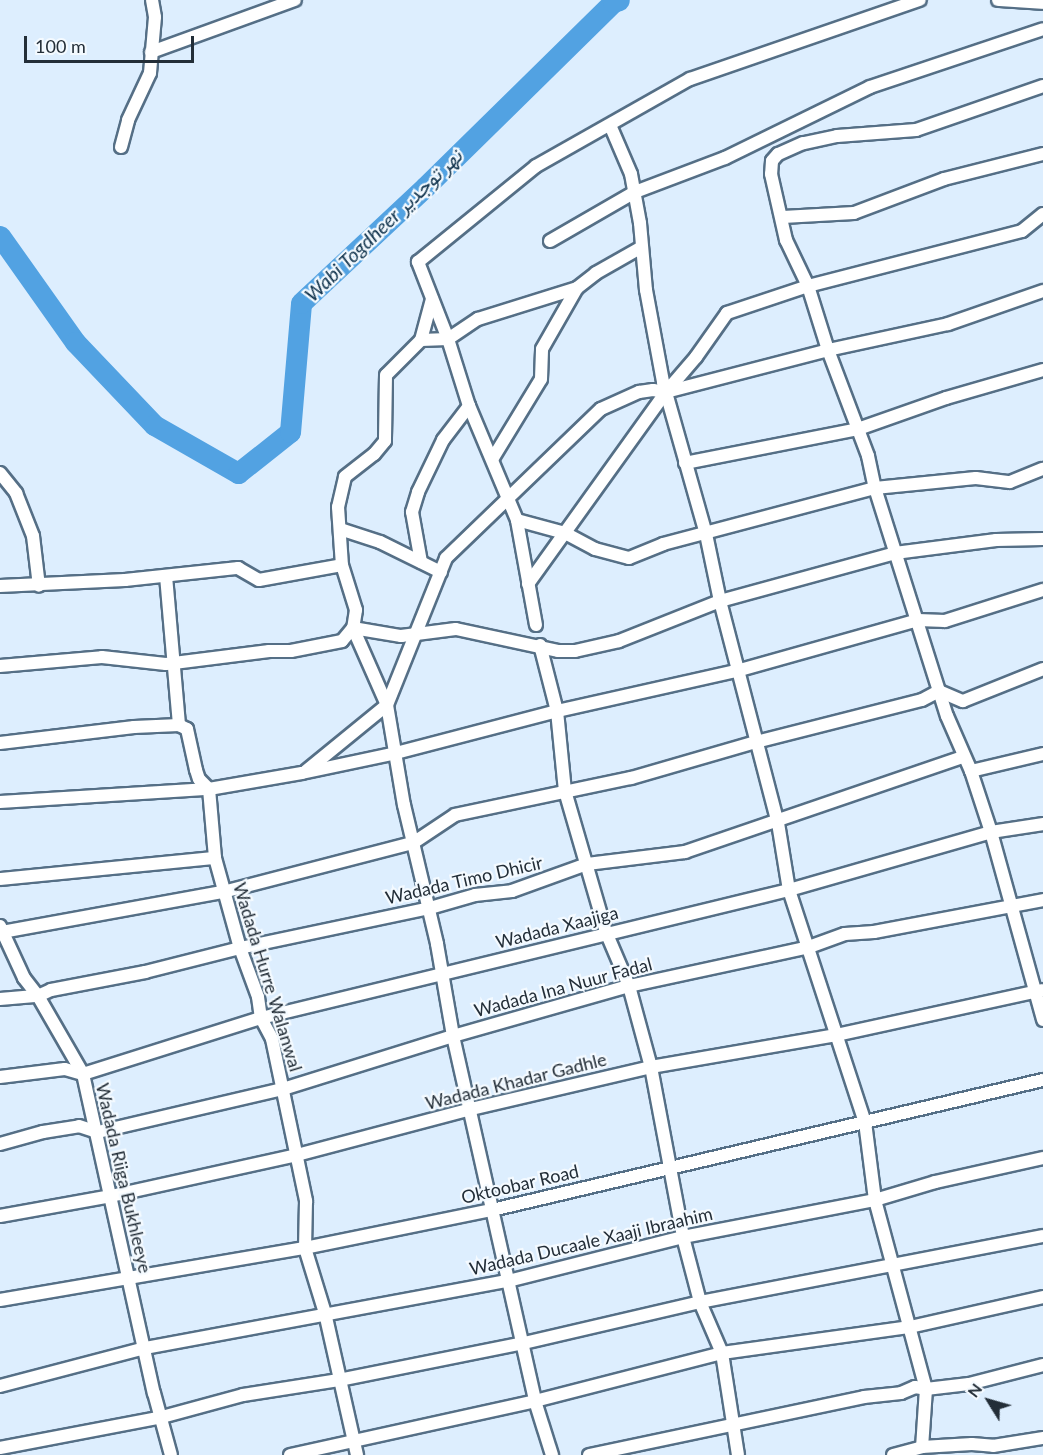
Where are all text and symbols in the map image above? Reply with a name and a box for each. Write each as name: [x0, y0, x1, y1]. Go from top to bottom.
scale bar: [27, 24, 196, 62]
text: 100 m: [35, 35, 86, 57]
water label: Wabi Togdheer نهر توجدير: [299, 143, 467, 307]
street label: Wadada Timo Dhicir: [383, 851, 545, 909]
street label: Wadada Hurre Walanwal: [229, 880, 307, 1074]
street label: Wadada Xaajiga: [493, 901, 621, 953]
street label: Wadada Ina Nuur Fadal: [472, 953, 654, 1021]
street label: Wadada Khadar Gadhle: [423, 1048, 609, 1114]
street label: Wadada Riiga Bukhleeye: [92, 1081, 156, 1275]
street label: Oktoobar Road: [459, 1160, 581, 1208]
street label: Wadada Ducaale Xaaji Ibraahim: [467, 1202, 715, 1280]
north arrow: [959, 1371, 1019, 1431]
text: N: [963, 1379, 986, 1401]

